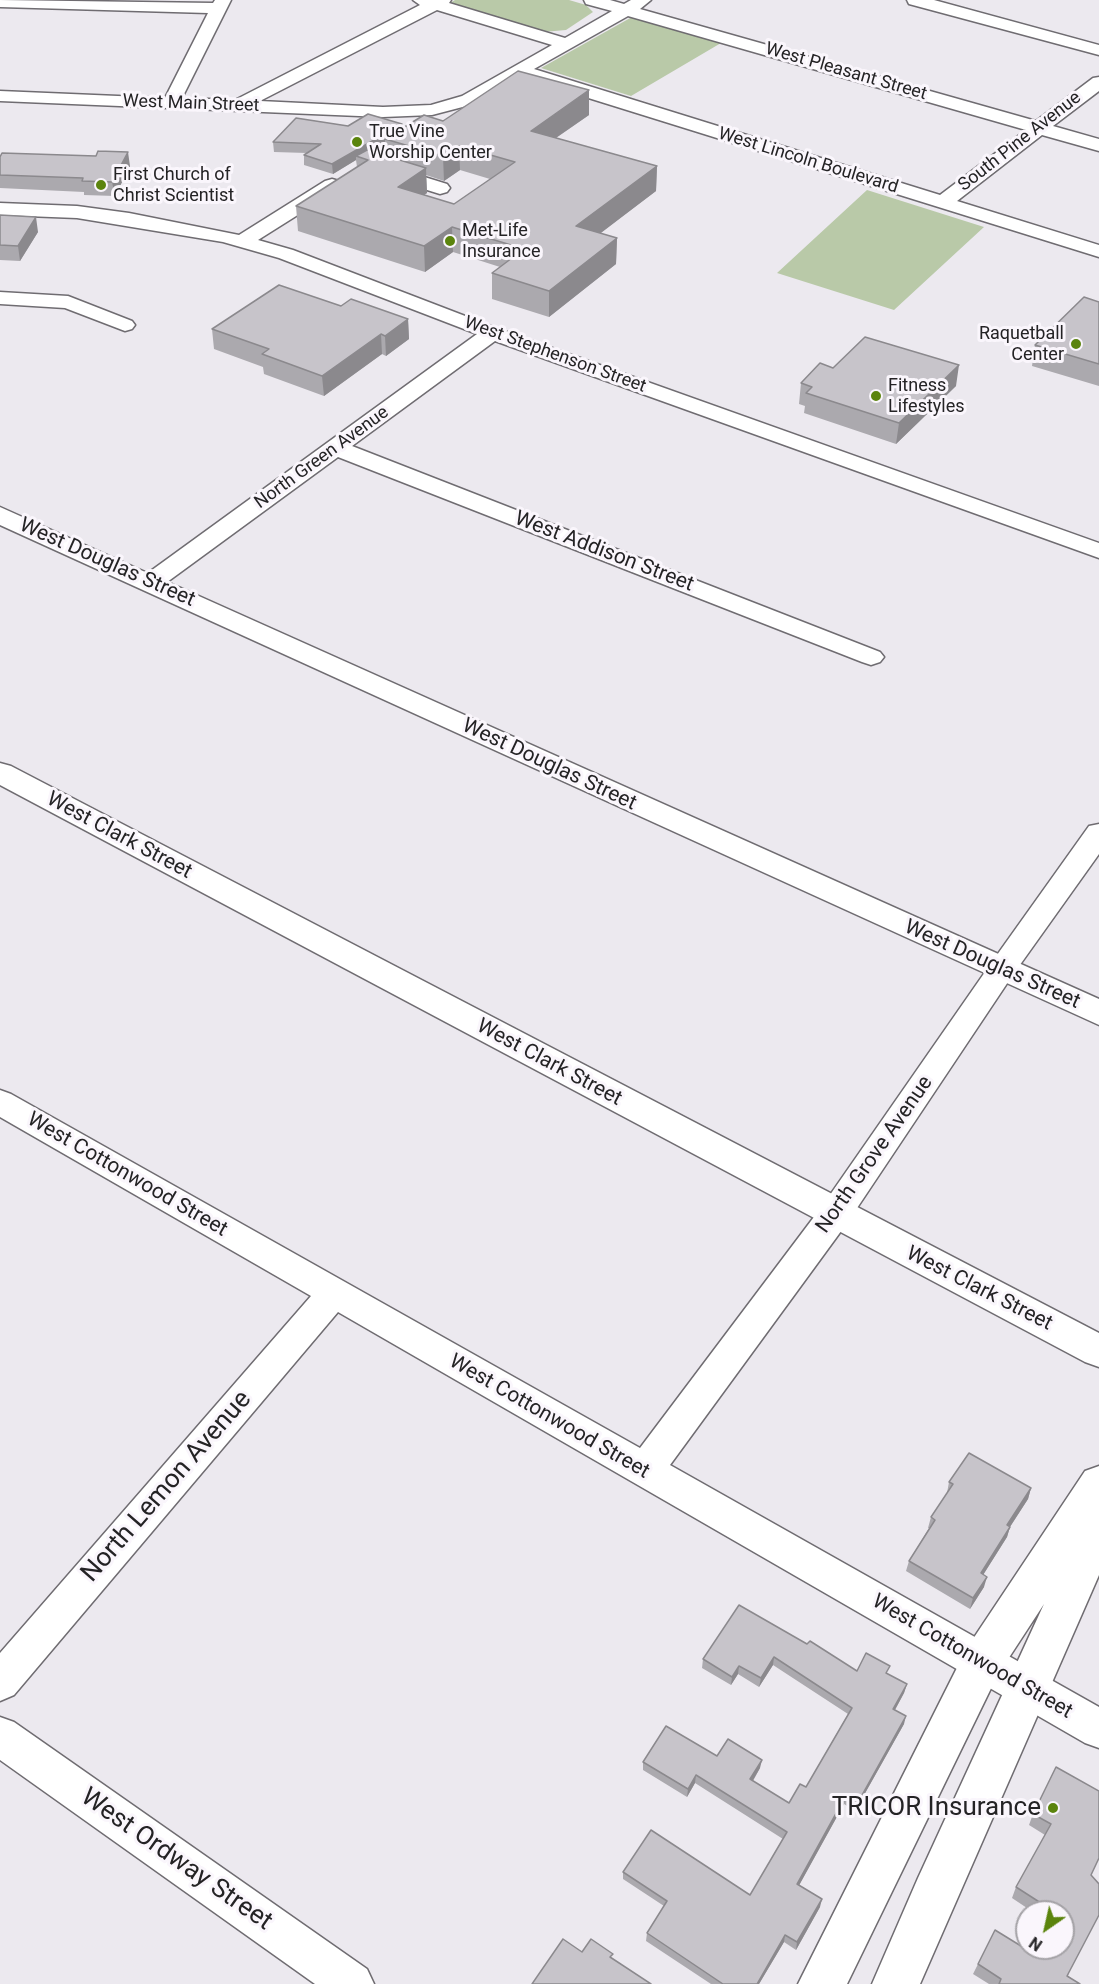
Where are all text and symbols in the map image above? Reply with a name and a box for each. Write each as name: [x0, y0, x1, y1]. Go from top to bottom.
street label: West Pleasant Street: [763, 39, 929, 105]
street label: South Pine Avenue: [954, 87, 1086, 197]
street label: West Main Street: [122, 91, 260, 117]
place label: True Vine Worship Center: [369, 121, 492, 164]
street label: West Lincoln Boulevard: [715, 123, 901, 199]
marker: True Vine Worship Center: [350, 135, 364, 149]
place label: First Church of Christ Scientist: [113, 164, 234, 207]
marker: First Church of Christ Scientist: [94, 178, 108, 192]
place label: Met-Life Insurance: [462, 220, 540, 262]
marker: Met-Life Insurance: [443, 234, 457, 248]
street label: West Stephenson Street: [461, 312, 649, 398]
place label: Raquetball Center: [979, 323, 1064, 366]
marker: Raquetball Center: [1069, 337, 1083, 351]
place label: Fitness Lifestyles: [888, 375, 965, 418]
marker: Fitness Lifestyles: [869, 389, 883, 403]
street label: North Green Avenue: [251, 402, 393, 514]
street label: West Addison Street: [511, 506, 697, 598]
street label: West Douglas Street: [15, 513, 199, 613]
street label: West Douglas Street: [458, 714, 640, 816]
street label: West Clark Street: [42, 787, 196, 885]
street label: West Douglas Street: [900, 915, 1084, 1015]
street label: West Clark Street: [472, 1014, 626, 1112]
street label: North Grove Avenue: [811, 1071, 939, 1239]
street label: West Cottonwood Street: [22, 1107, 232, 1243]
street label: West Clark Street: [902, 1241, 1056, 1337]
street label: West Cottonwood Street: [444, 1349, 654, 1485]
street label: North Lemon Avenue: [75, 1385, 259, 1589]
street label: West Cottonwood Street: [867, 1589, 1077, 1725]
street label: West Ordway Street: [74, 1782, 278, 1938]
place label: TRICOR Insurance: [832, 1792, 1041, 1824]
marker: TRICOR Insurance: [1046, 1801, 1060, 1815]
north arrow: [1015, 1900, 1075, 1960]
text: N: [1026, 1933, 1046, 1955]

